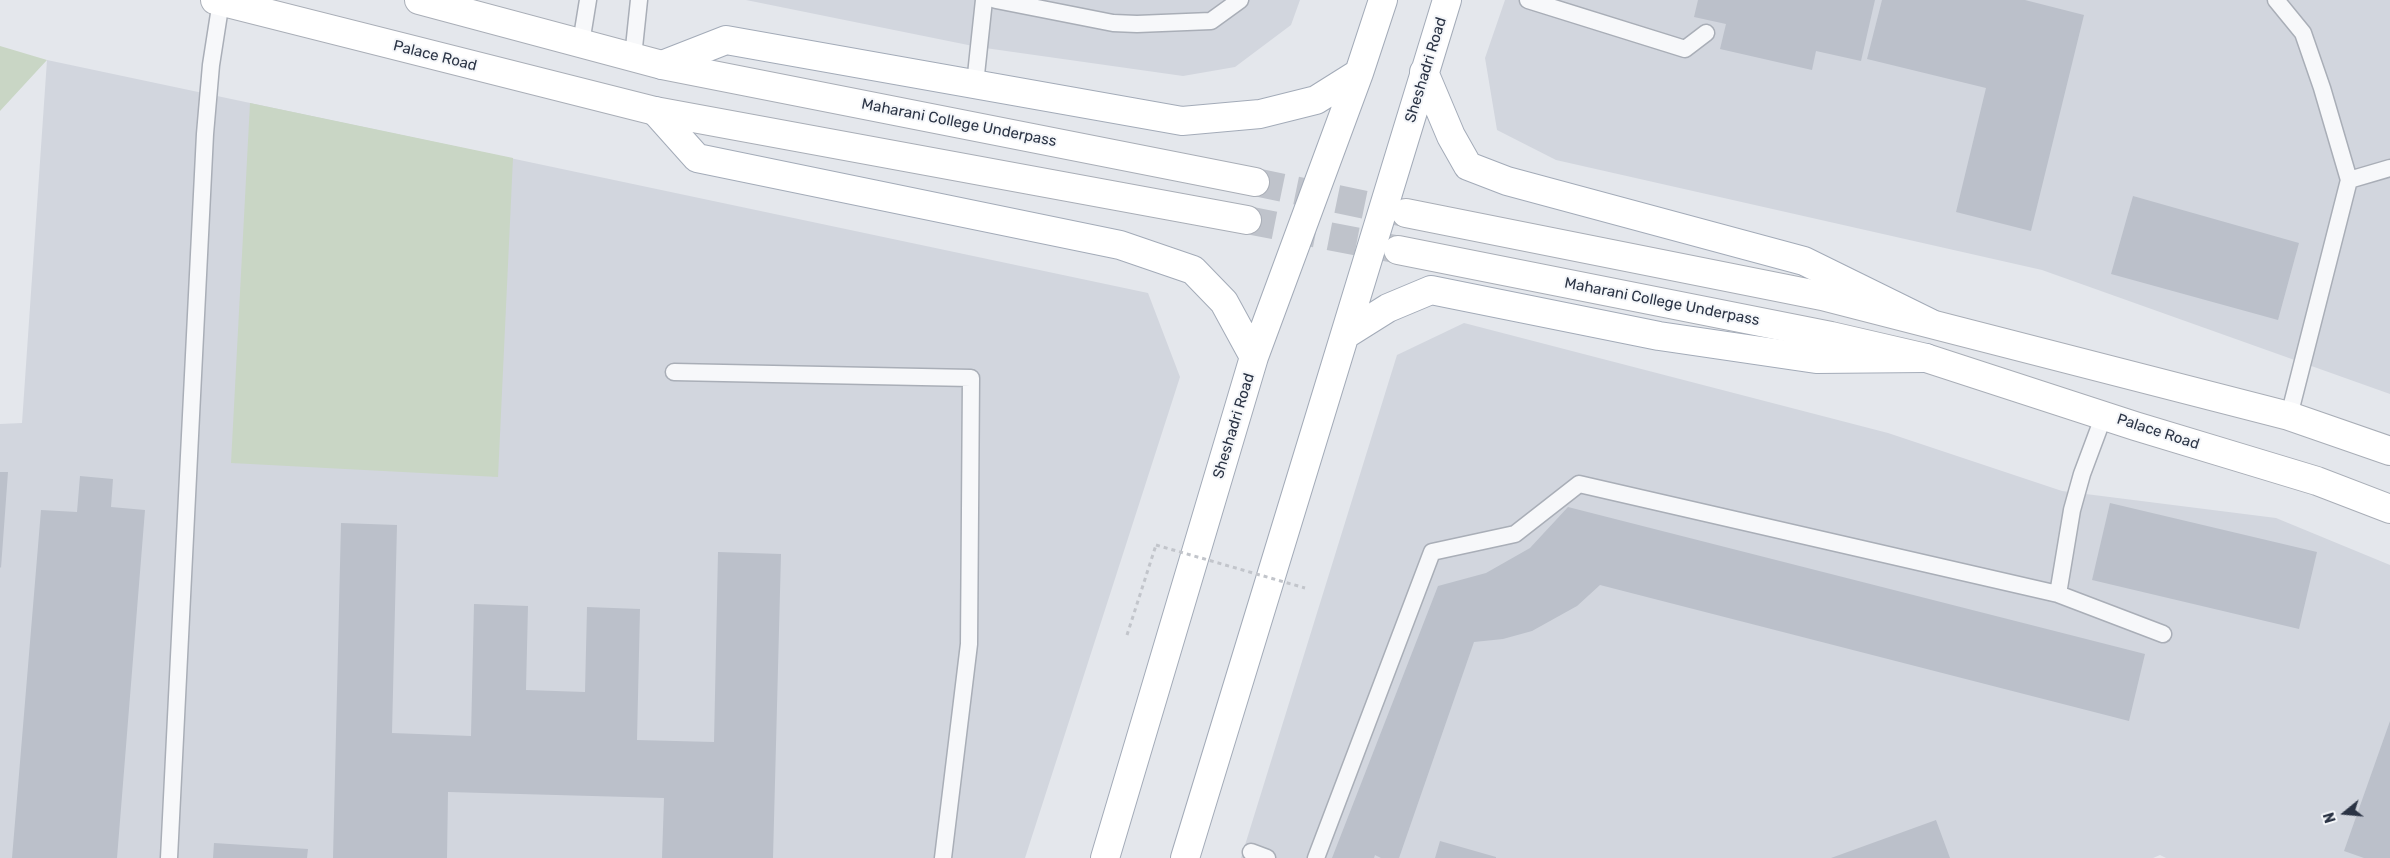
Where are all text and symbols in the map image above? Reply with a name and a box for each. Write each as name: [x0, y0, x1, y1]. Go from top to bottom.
street label: Sheshadri Road: [1401, 15, 1451, 125]
street label: Palace Road: [391, 37, 479, 75]
street label: Maharani College Underpass: [860, 95, 1058, 151]
street label: Maharani College Underpass: [1563, 274, 1761, 330]
street label: Sheshadri Road: [1209, 371, 1259, 481]
street label: Palace Road: [2115, 410, 2201, 454]
north arrow: [2320, 788, 2370, 838]
text: N: [2321, 810, 2340, 825]

